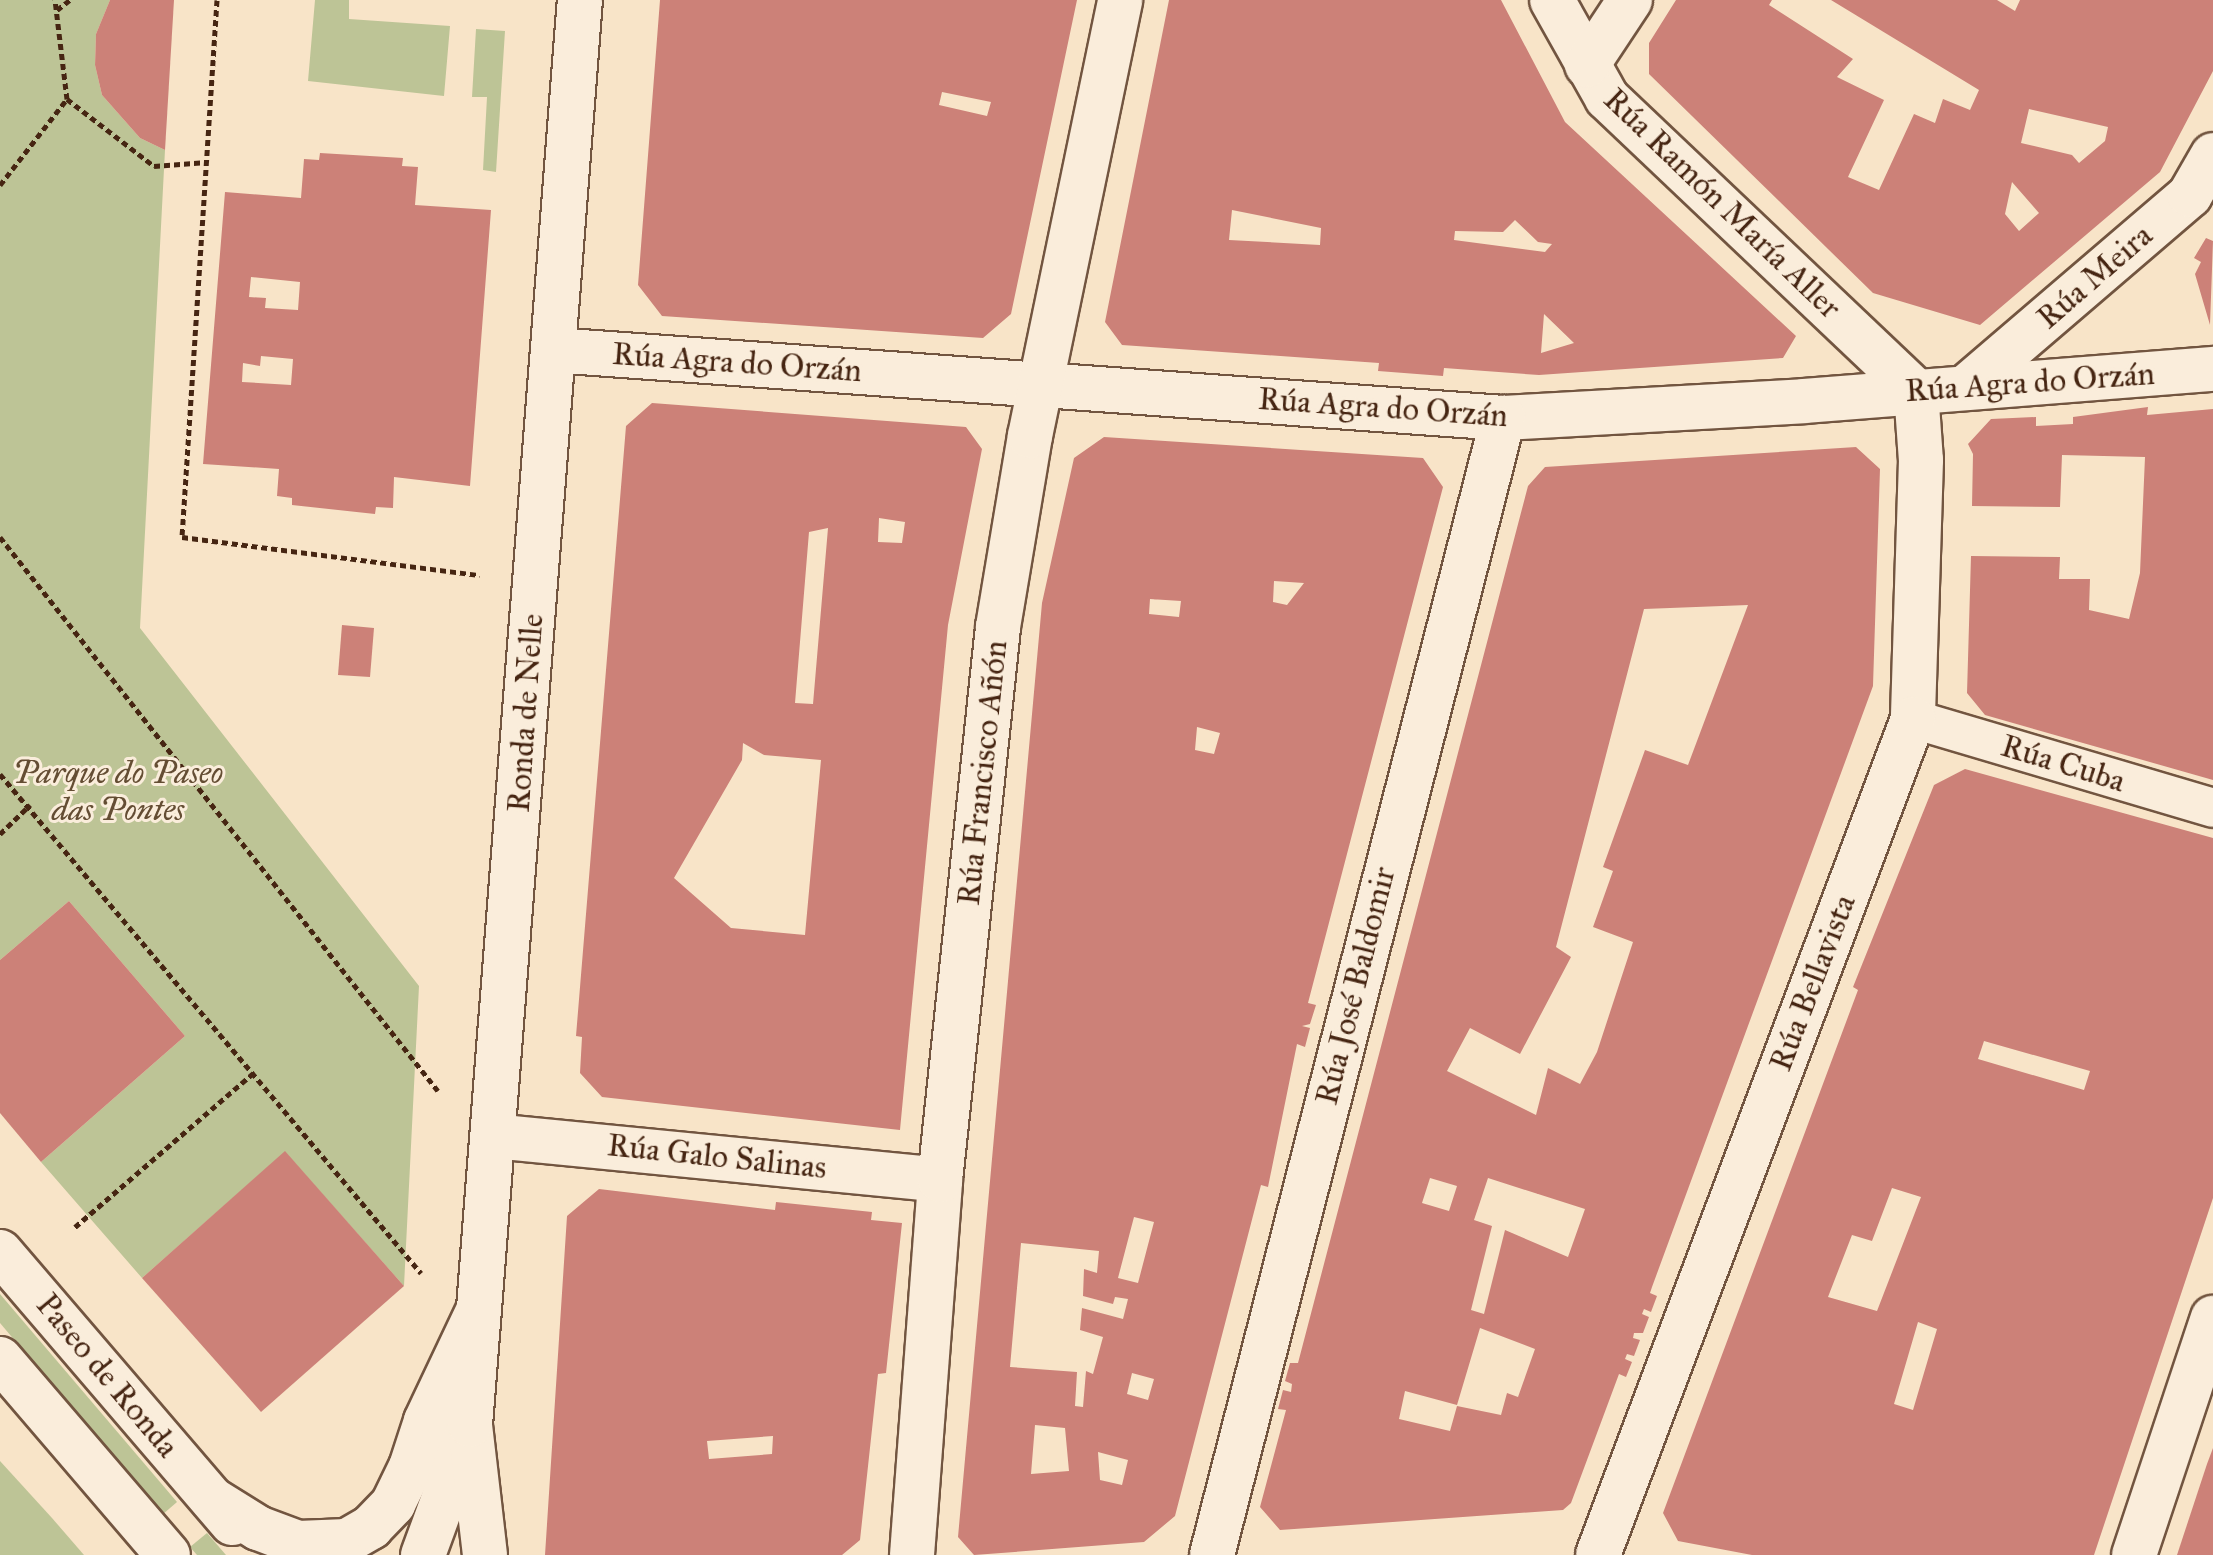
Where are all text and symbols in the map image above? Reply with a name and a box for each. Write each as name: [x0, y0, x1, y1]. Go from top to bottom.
street label: Rúa Ramón María Aller: [1595, 81, 1849, 327]
street label: Rúa Meira: [2030, 217, 2160, 337]
street label: Rúa Agra do Orzán: [611, 335, 863, 391]
street label: Rúa Agra do Orzán: [1904, 355, 2156, 411]
street label: Rúa Agra do Orzán: [1257, 380, 1509, 436]
street label: Ronda de Nelle: [500, 612, 552, 814]
street label: Rúa Francisco Añón: [950, 639, 1016, 907]
street label: Rúa Cuba: [1996, 727, 2130, 801]
park label: Parque do Paseo das Pontes: [13, 755, 223, 830]
street label: Rúa José Baldomir: [1308, 863, 1404, 1109]
street label: Rúa Bellavista: [1762, 890, 1864, 1076]
street label: Rúa Galo Salinas: [605, 1126, 829, 1188]
street label: Paseo de Ronda: [28, 1287, 186, 1465]

